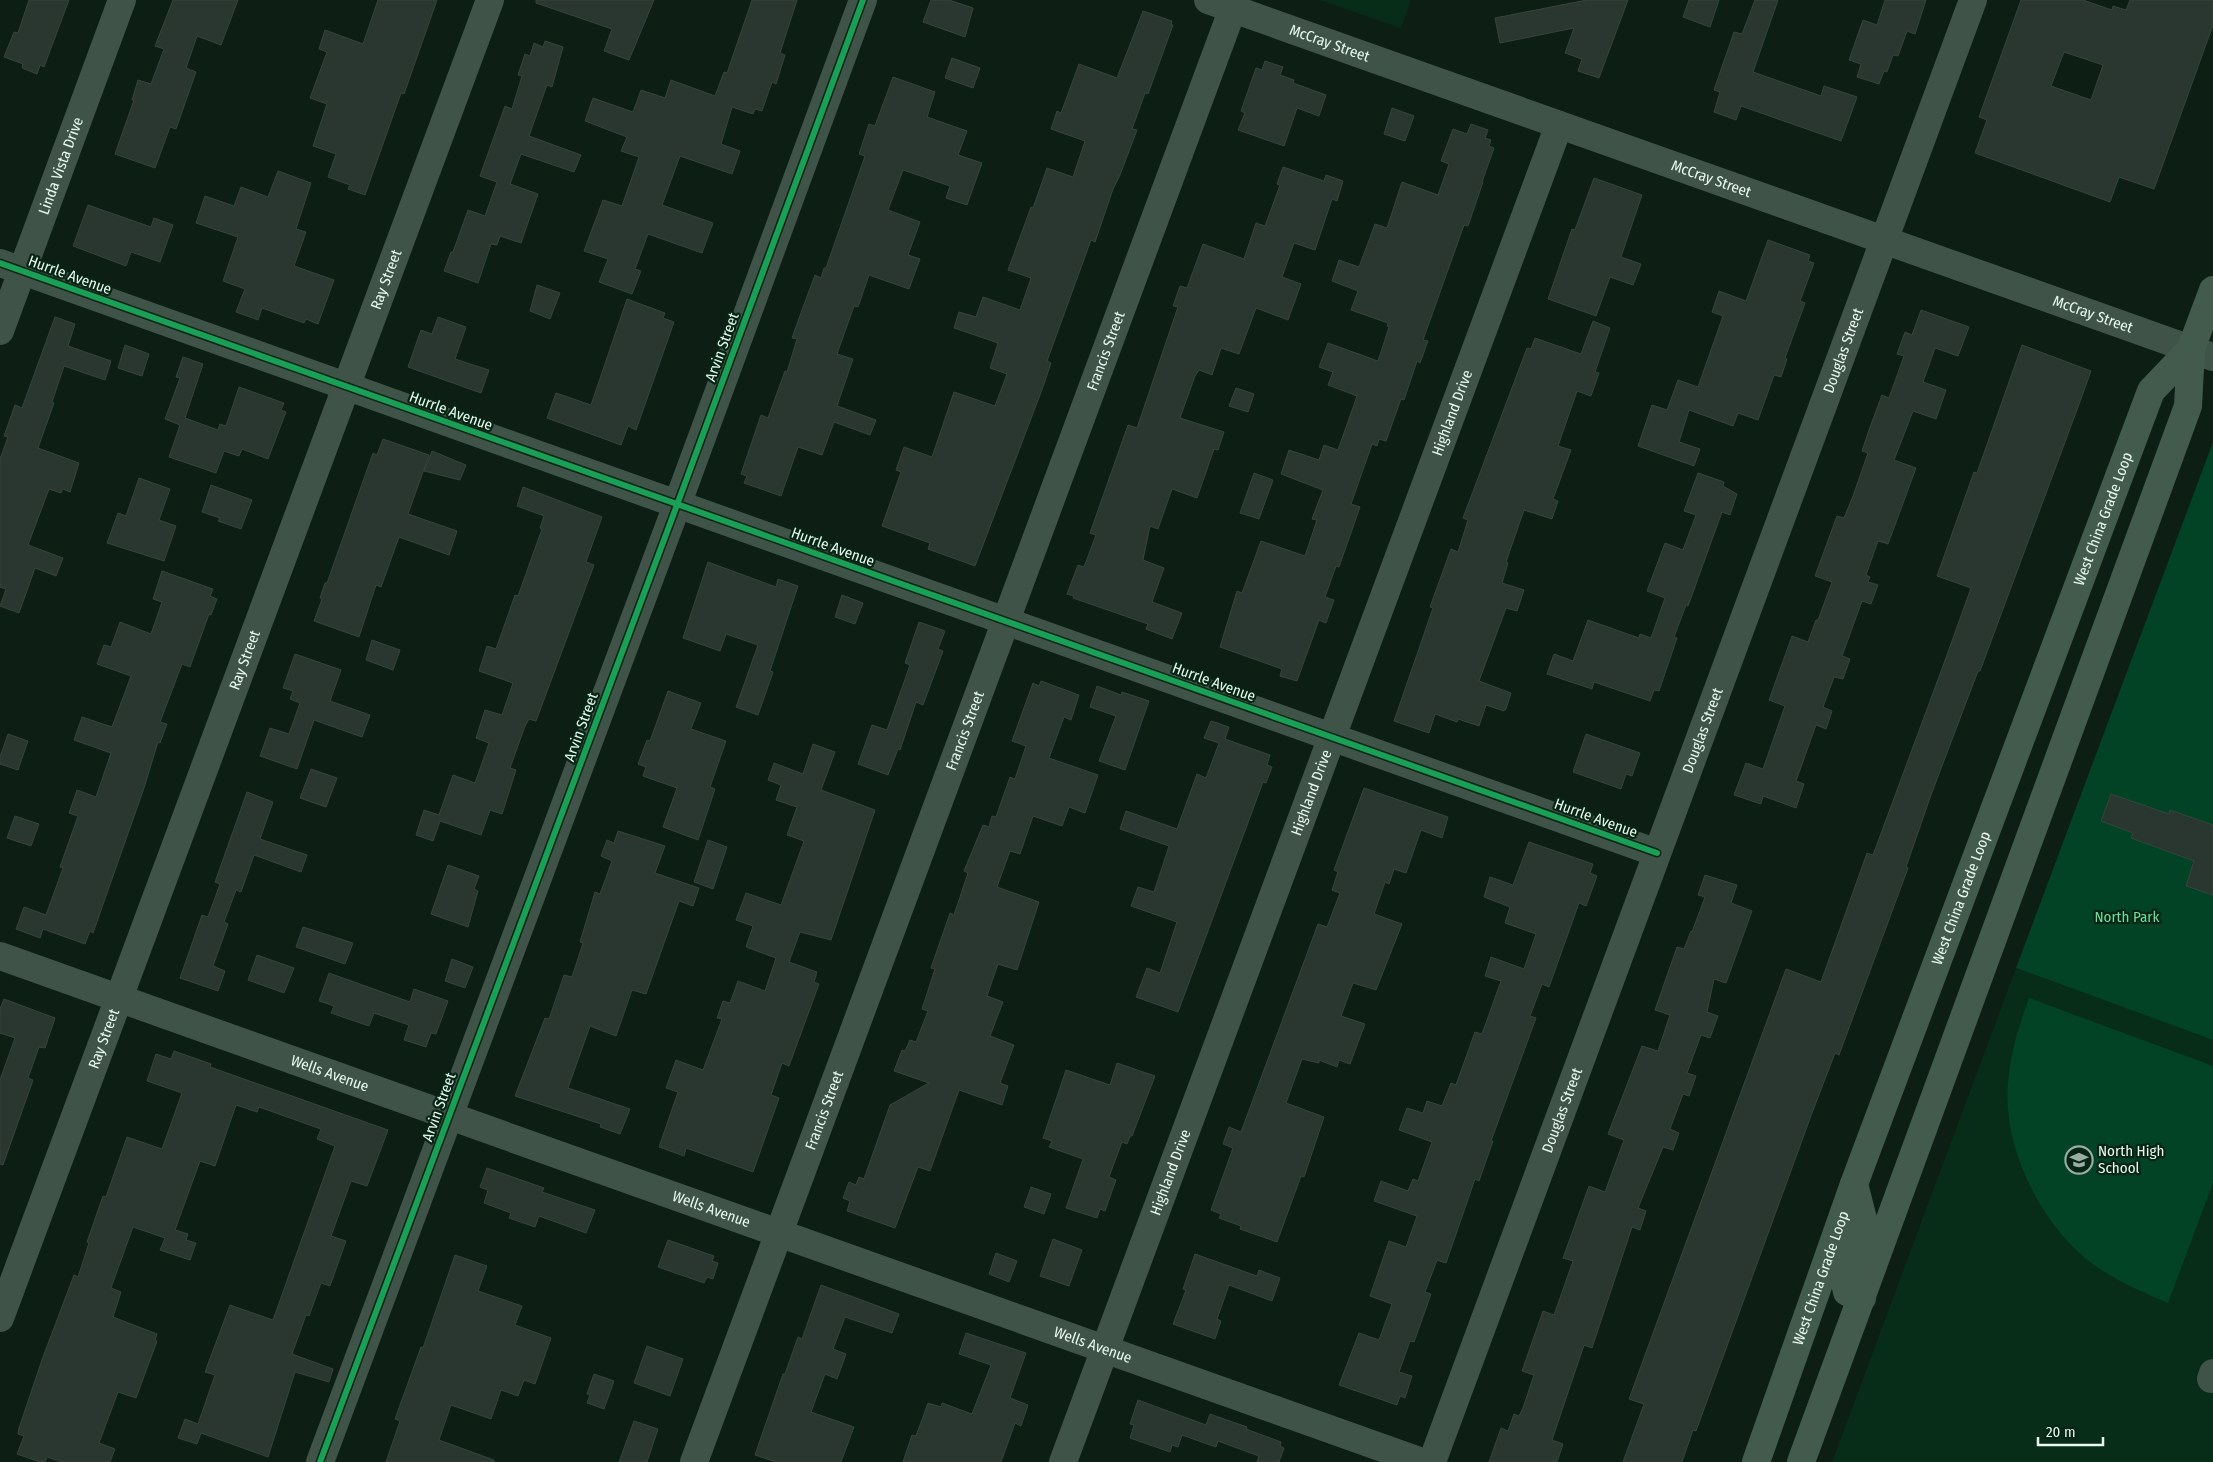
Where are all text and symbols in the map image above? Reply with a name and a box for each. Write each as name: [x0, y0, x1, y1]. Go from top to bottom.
street label: McCray Street: [1287, 21, 1372, 66]
street label: Linda Vista Drive: [35, 115, 87, 217]
street label: McCray Street: [1669, 156, 1754, 201]
street label: Ray Street: [367, 247, 405, 312]
street label: Hurrle Avenue: [26, 252, 114, 298]
street label: McCray Street: [2050, 292, 2135, 337]
street label: Douglas Street: [1819, 305, 1867, 396]
street label: Francis Street: [1083, 309, 1129, 393]
street label: Arvin Street: [701, 310, 743, 384]
street label: Highland Drive: [1428, 367, 1476, 458]
street label: Hurrle Avenue: [407, 388, 495, 434]
street label: West China Grade Loop: [2070, 450, 2136, 588]
street label: Hurrle Avenue: [789, 524, 877, 570]
street label: Ray Street: [225, 628, 264, 692]
street label: Hurrle Avenue: [1170, 659, 1258, 705]
street label: Douglas Street: [1679, 685, 1727, 776]
street label: Francis Street: [942, 688, 988, 773]
street label: Arvin Street: [560, 690, 602, 764]
street label: Highland Drive: [1287, 747, 1335, 838]
street label: Hurrle Avenue: [1552, 795, 1640, 841]
street label: West China Grade Loop: [1928, 829, 1994, 967]
park label: North Park: [2094, 908, 2160, 926]
street label: Ray Street: [85, 1006, 123, 1071]
street label: Wells Avenue: [288, 1051, 371, 1095]
street label: Douglas Street: [1538, 1065, 1586, 1155]
street label: Francis Street: [801, 1068, 847, 1153]
street label: Arvin Street: [418, 1070, 460, 1144]
street label: Highland Drive: [1146, 1127, 1195, 1218]
place label: North High School: [2098, 1142, 2164, 1177]
school or university icon: North High School: [2064, 1145, 2094, 1175]
street label: Wells Avenue: [670, 1187, 753, 1231]
street label: West China Grade Loop: [1789, 1209, 1853, 1348]
street label: Wells Avenue: [1051, 1323, 1134, 1367]
scale bar: [2038, 1414, 2103, 1446]
text: 20 m: [2046, 1423, 2076, 1441]

